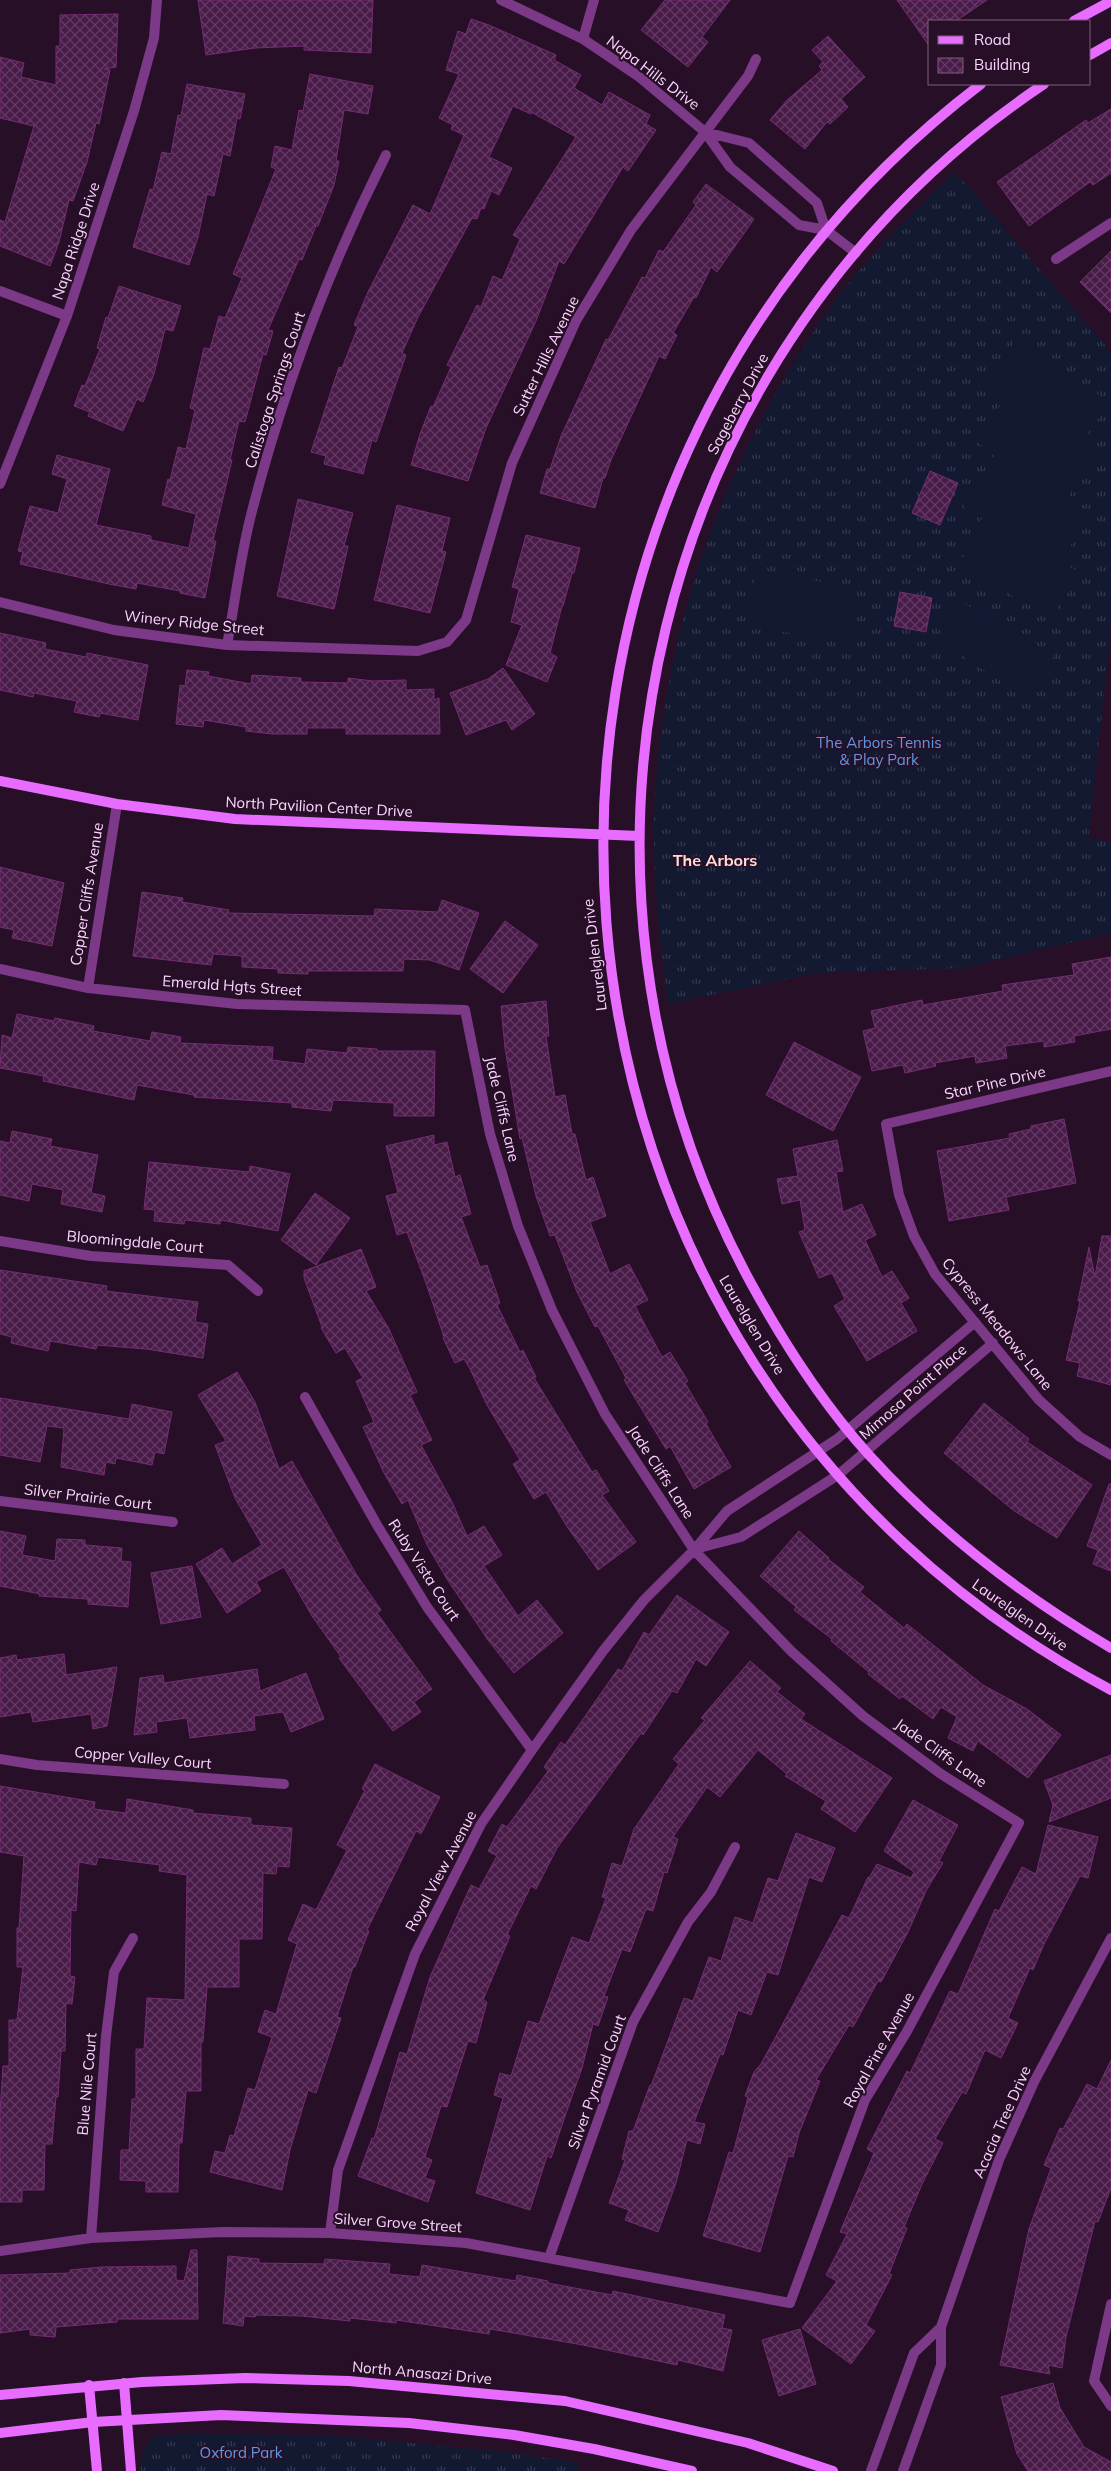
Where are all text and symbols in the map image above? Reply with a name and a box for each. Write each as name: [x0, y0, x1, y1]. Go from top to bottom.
legend: [928, 20, 1091, 85]
text: Road: [974, 30, 1011, 49]
street label: Napa Hills Drive: [603, 31, 704, 114]
text: Building: [974, 55, 1030, 74]
street label: Napa Ridge Drive: [48, 180, 103, 302]
street label: Sutter Hills Avenue: [508, 292, 583, 419]
street label: Calistoga Springs Court: [240, 309, 309, 471]
street label: Sageberry Drive: [703, 350, 772, 458]
street label: Winery Ridge Street: [123, 606, 265, 639]
park label: The Arbors Tennis & Play Park: [816, 733, 942, 769]
street label: North Pavilion Center Drive: [225, 792, 413, 821]
street label: Copper Cliffs Avenue: [66, 821, 107, 967]
district label: The Arbors: [673, 850, 757, 870]
street label: Laurelglen Drive: [578, 898, 611, 1012]
street label: Emerald Hgts Street: [162, 971, 302, 1000]
street label: Jade Cliffs Lane: [481, 1054, 524, 1164]
street label: Star Pine Drive: [942, 1062, 1047, 1103]
street label: Bloomingdale Court: [66, 1226, 204, 1257]
street label: Cypress Meadows Lane: [938, 1254, 1057, 1394]
street label: Laurelglen Drive: [715, 1272, 790, 1378]
street label: Mimosa Point Place: [855, 1340, 970, 1443]
street label: Jade Cliffs Lane: [624, 1421, 699, 1522]
street label: Silver Prairie Court: [23, 1479, 153, 1514]
street label: Ruby Vista Court: [384, 1515, 464, 1624]
street label: Laurelglen Drive: [969, 1575, 1072, 1655]
street label: Jade Cliffs Lane: [892, 1714, 991, 1791]
street label: Copper Valley Court: [74, 1742, 212, 1773]
street label: Royal View Avenue: [401, 1807, 480, 1935]
street label: Royal Pine Avenue: [839, 1989, 918, 2111]
street label: Silver Pyramid Court: [563, 2012, 630, 2152]
street label: Blue Nile Court: [73, 2032, 100, 2136]
street label: Acacia Tree Drive: [968, 2063, 1035, 2181]
street label: Silver Grove Street: [334, 2209, 463, 2236]
street label: North Anasazi Drive: [351, 2357, 493, 2388]
park label: Oxford Park: [200, 2443, 283, 2462]

